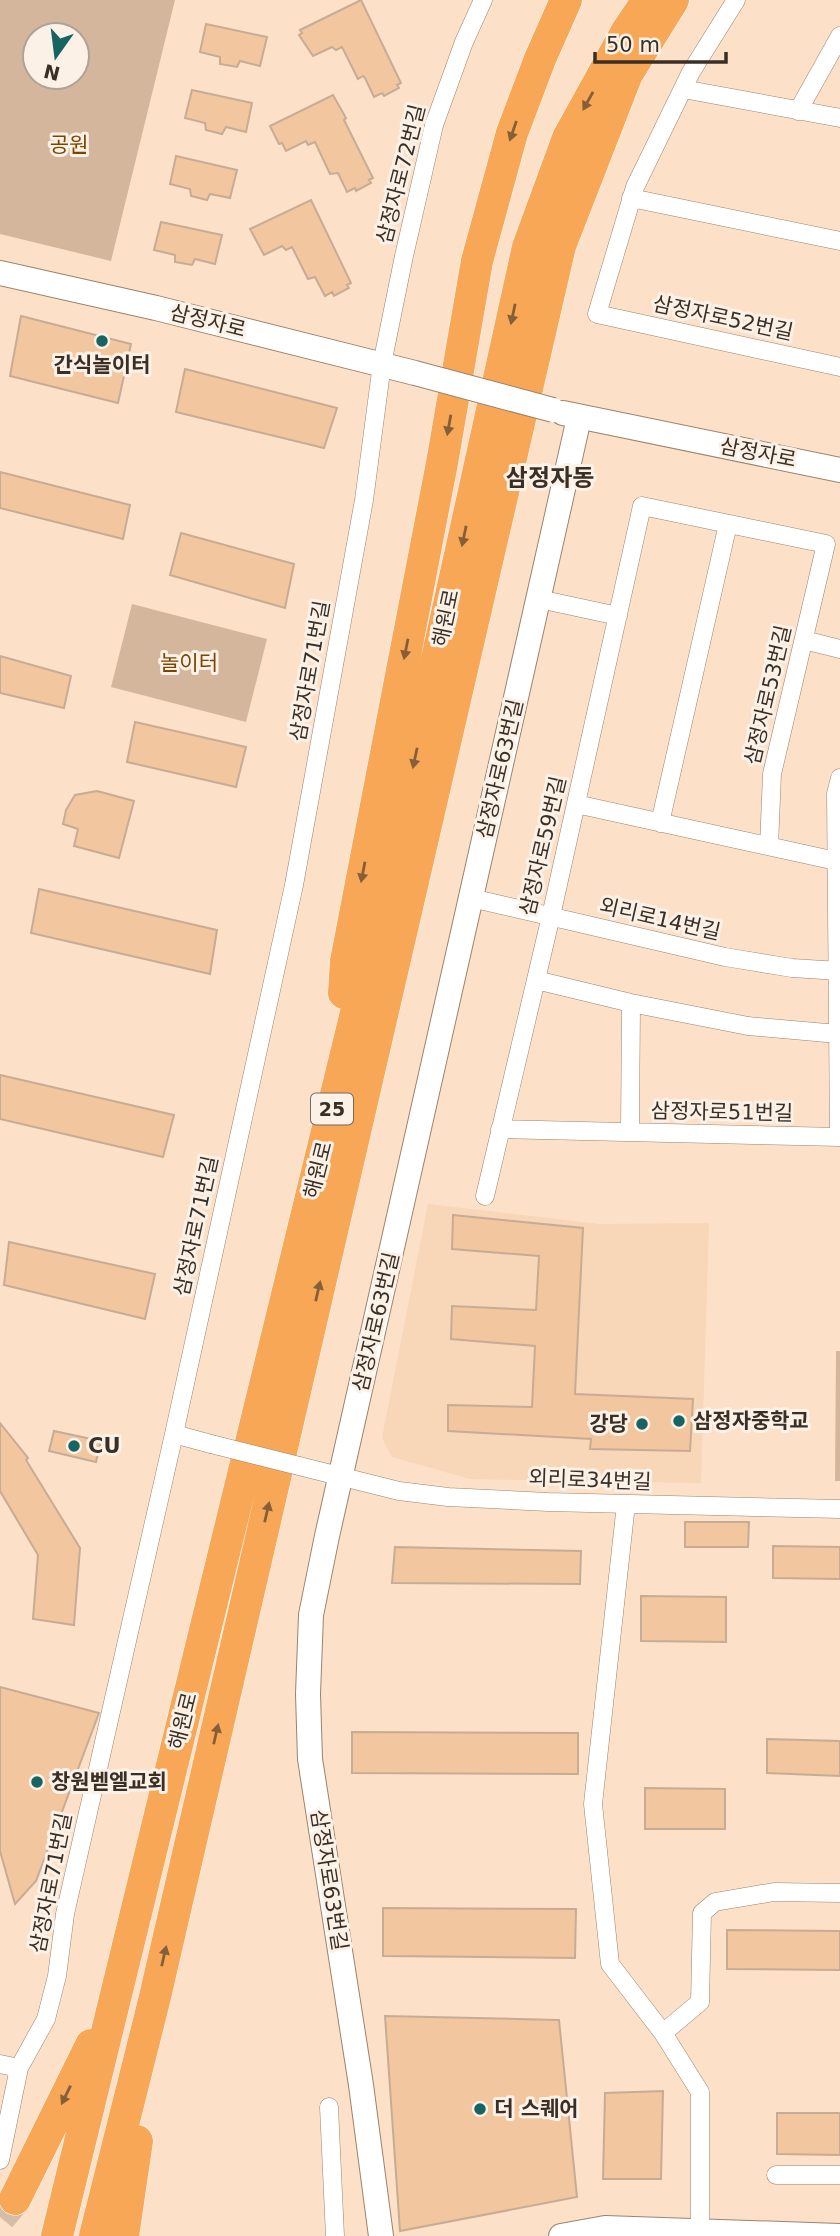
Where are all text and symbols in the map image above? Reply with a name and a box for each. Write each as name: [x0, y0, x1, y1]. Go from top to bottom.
north arrow: [21, 21, 91, 91]
scale bar: [595, 21, 726, 65]
text: 50 m: [606, 33, 660, 57]
text: N: [42, 60, 62, 85]
one-way arrow: [582, 91, 594, 110]
street label: 삼정자로72번길: [372, 102, 430, 246]
one-way arrow: [507, 121, 518, 142]
park label: 공원: [50, 133, 88, 157]
street label: 삼정자로52번길: [651, 291, 795, 345]
street label: 삼정자로: [168, 300, 248, 342]
one-way arrow: [508, 303, 519, 325]
marker: 간식놀이터: [94, 333, 110, 349]
place label: 간식놀이터: [54, 353, 150, 377]
one-way arrow: [443, 414, 454, 436]
street label: 삼정자로: [718, 434, 798, 472]
district label: 삼정자동: [506, 464, 594, 492]
one-way arrow: [458, 525, 469, 547]
street label: 해원로: [428, 587, 464, 649]
street label: 삼정자로71번길: [286, 599, 334, 743]
street label: 삼정자로53번길: [740, 623, 796, 767]
one-way arrow: [401, 638, 412, 660]
park label: 놀이터: [160, 651, 218, 675]
street label: 삼정자로63번길: [472, 697, 528, 841]
one-way arrow: [409, 748, 420, 770]
street label: 삼정자로59번길: [515, 774, 571, 918]
one-way arrow: [358, 861, 369, 883]
street label: 외리로14번길: [597, 893, 723, 945]
road number: 25: [311, 1093, 353, 1124]
street label: 삼정자로51번길: [650, 1099, 794, 1125]
street label: 해원로: [299, 1139, 337, 1201]
street label: 삼정자로71번길: [169, 1154, 223, 1298]
street label: 삼정자로63번길: [348, 1250, 404, 1394]
one-way arrow: [313, 1280, 324, 1302]
place label: 삼정자중학교: [693, 1409, 809, 1433]
place label: 강당: [589, 1412, 628, 1436]
marker: 삼정자중학교: [671, 1413, 687, 1429]
marker: 강당: [634, 1416, 650, 1432]
place label: CU: [88, 1434, 120, 1458]
marker: CU: [66, 1438, 82, 1454]
street label: 외리로34번길: [528, 1466, 652, 1494]
one-way arrow: [262, 1501, 273, 1523]
street label: 해원로: [164, 1690, 202, 1752]
one-way arrow: [210, 1723, 221, 1745]
place label: 창원벧엘교회: [51, 1770, 167, 1794]
marker: 창원벧엘교회: [29, 1774, 45, 1790]
street label: 삼정자로63번길: [306, 1808, 352, 1952]
street label: 삼정자로71번길: [26, 1811, 76, 1955]
one-way arrow: [159, 1945, 170, 1967]
one-way arrow: [60, 2085, 72, 2105]
place label: 더 스퀘어: [494, 2097, 579, 2121]
marker: 더 스퀘어: [472, 2101, 488, 2117]

